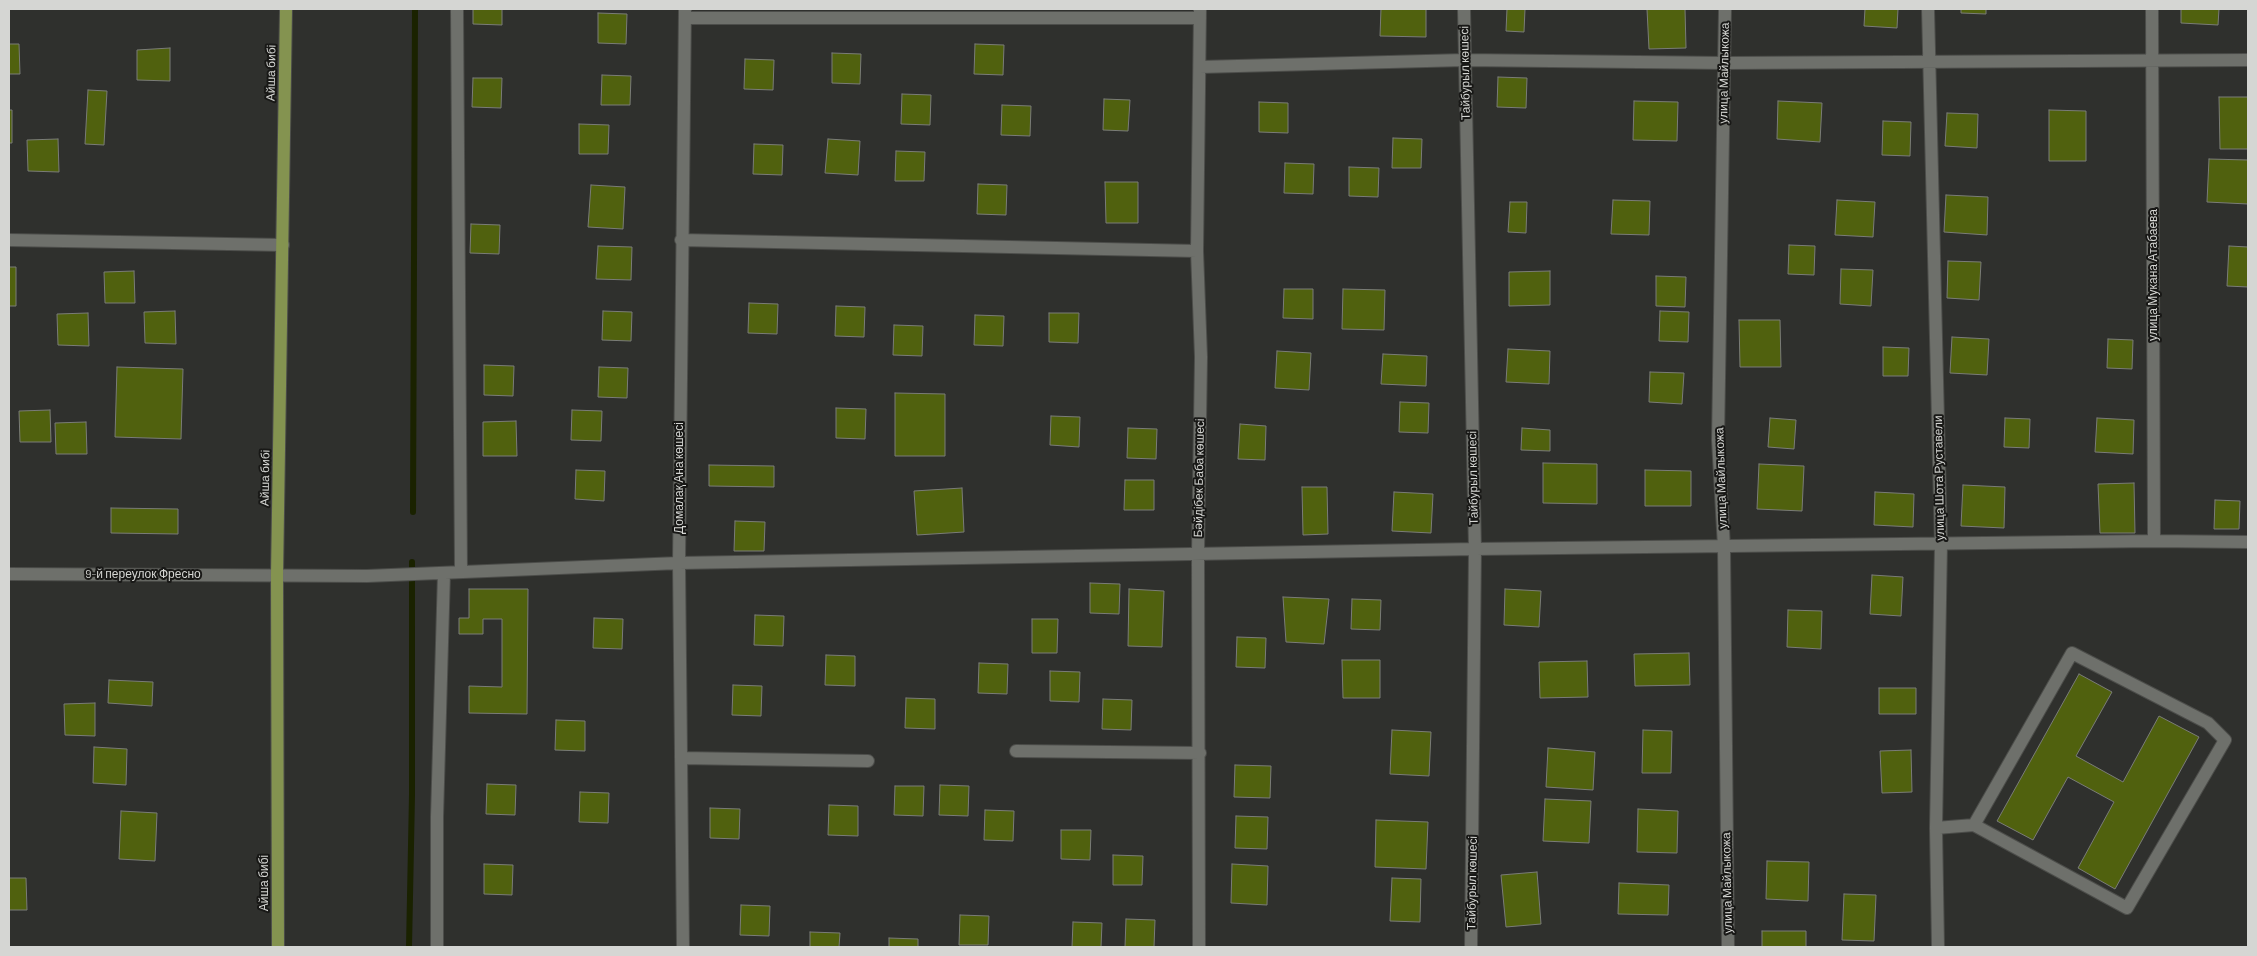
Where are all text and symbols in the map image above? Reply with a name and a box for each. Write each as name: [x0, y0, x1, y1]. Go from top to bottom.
street label: улица Майлыкожа: [1716, 22, 1732, 124]
street label: Тайбурыл көшесі: [1457, 26, 1473, 120]
street label: Айша бибі: [263, 45, 279, 101]
street label: улица Мукана Атабаева: [2146, 209, 2160, 341]
street label: улица Шота Руставели: [1931, 415, 1947, 541]
street label: Бәйдібек Баба көшесі: [1191, 418, 1207, 538]
street label: Домалақ Ана көшесі: [672, 422, 686, 534]
street label: улица Майлыкожа: [1712, 427, 1730, 529]
street label: Тайбурыл көшесі: [1465, 431, 1481, 525]
street label: Айша бибі: [257, 450, 273, 506]
street label: 9-й переулок Фресно: [85, 567, 201, 581]
street label: улица Майлыкожа: [1719, 832, 1735, 934]
street label: Тайбурыл көшесі: [1464, 836, 1480, 930]
street label: Айша бибі: [257, 855, 271, 911]

